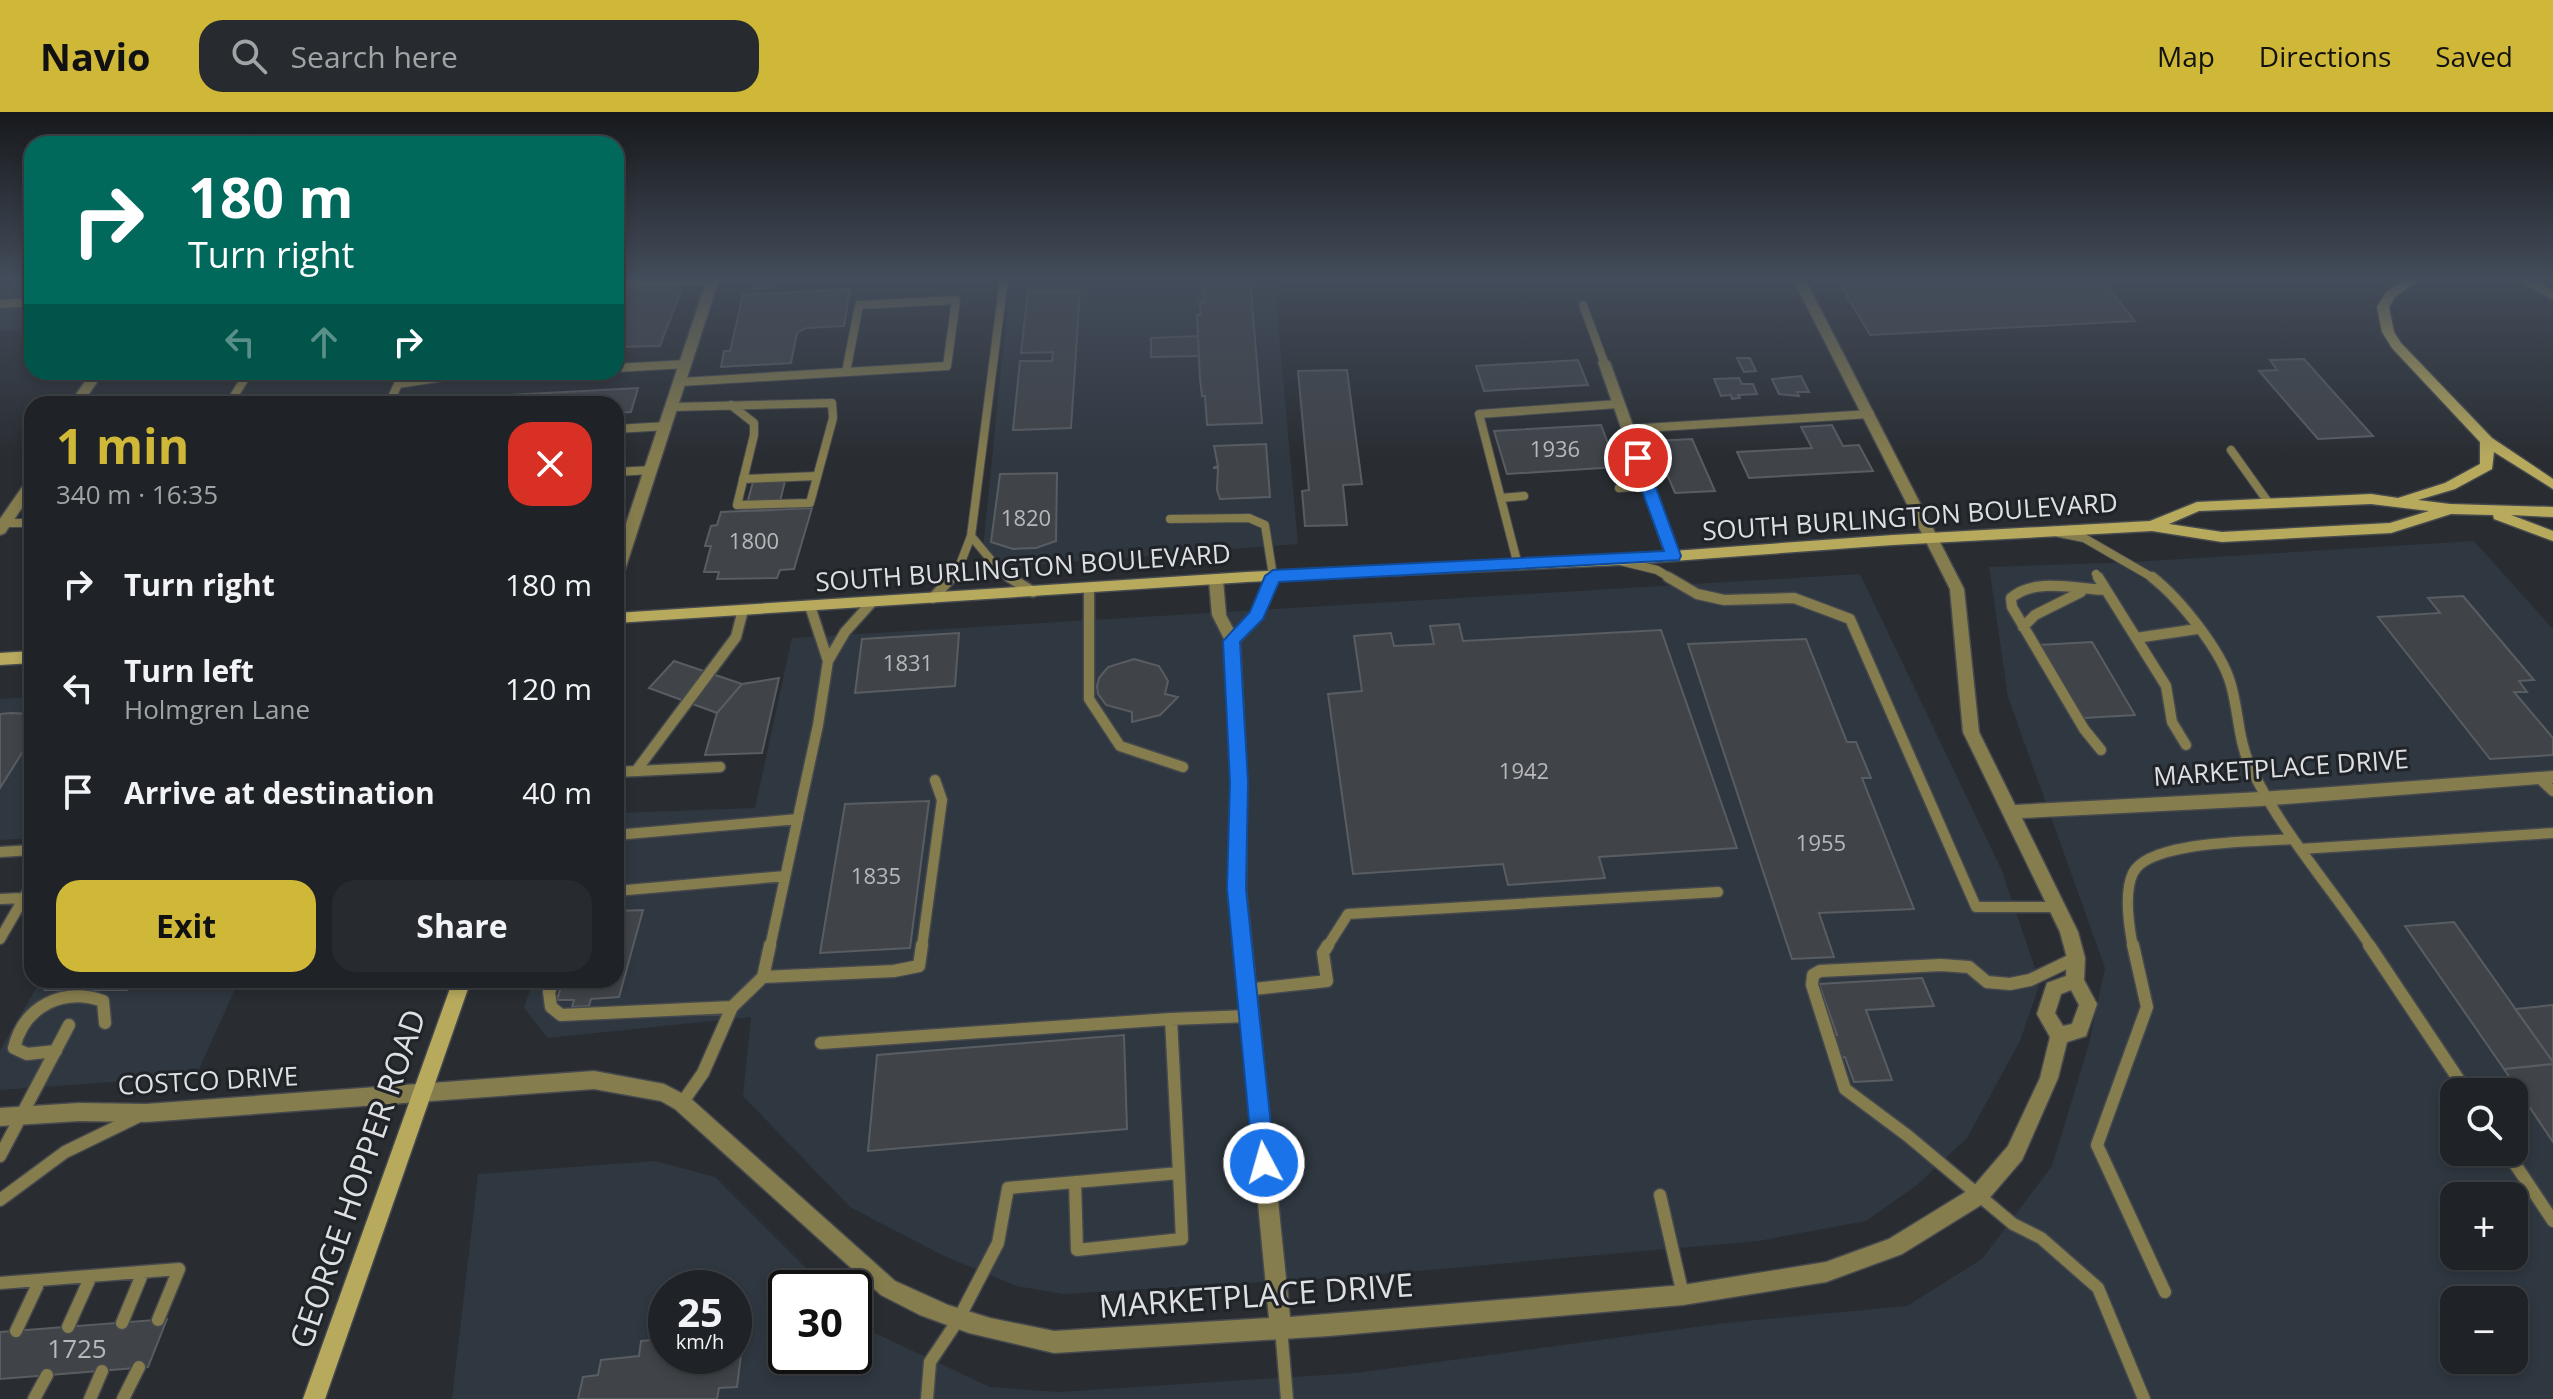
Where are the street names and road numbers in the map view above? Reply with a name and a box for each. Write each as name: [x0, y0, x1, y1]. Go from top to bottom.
street label: SOUTH BURLINGTON BOULEVARD: [1701, 484, 2119, 548]
street label: SOUTH BURLINGTON BOULEVARD: [814, 535, 1232, 599]
street label: MARKETPLACE DRIVE: [2152, 740, 2410, 794]
street label: GEORGE HOPPER ROAD: [278, 1003, 435, 1354]
street label: COSTCO DRIVE: [117, 1057, 299, 1103]
street label: MARKETPLACE DRIVE: [1097, 1262, 1414, 1327]

